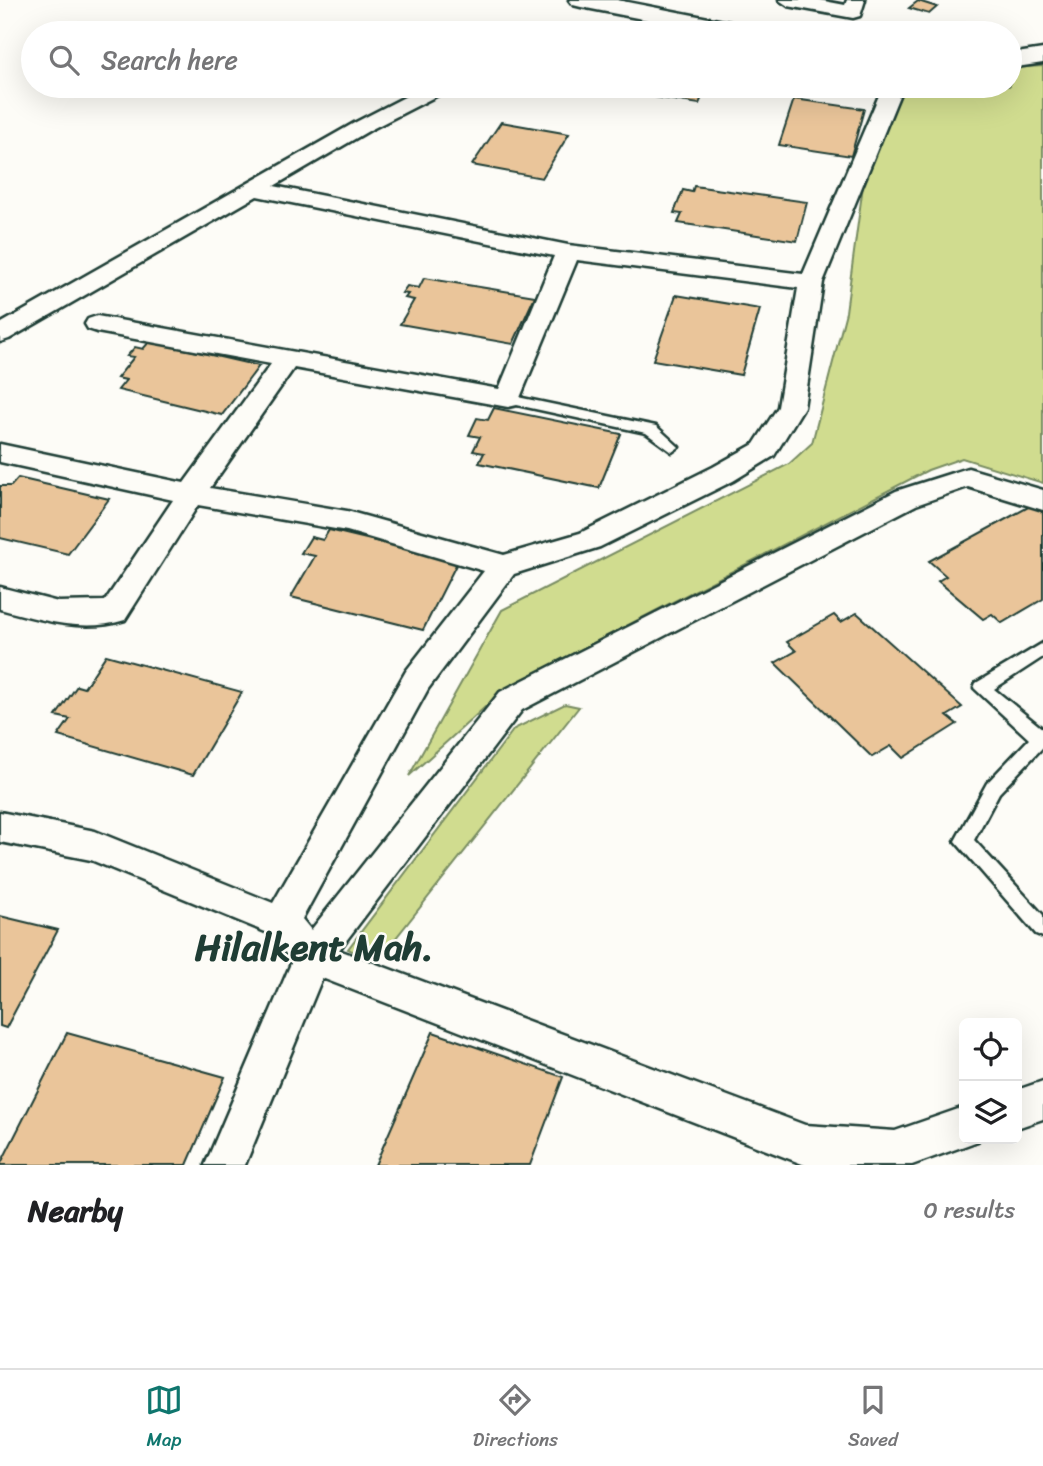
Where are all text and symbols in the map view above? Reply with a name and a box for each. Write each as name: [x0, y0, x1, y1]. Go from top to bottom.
search box: [21, 21, 1022, 98]
text: Search here: [101, 37, 238, 83]
icon: search: [45, 41, 83, 79]
district label: Hilalkent Mah.: [195, 915, 433, 980]
map controls: [959, 1018, 1022, 1144]
button: locate: [959, 1018, 1022, 1081]
button: layers: [959, 1081, 1022, 1144]
text: Nearby: [28, 1184, 123, 1238]
text: 0 results: [923, 1190, 1015, 1231]
tab: Map: [145, 1381, 183, 1456]
tab: Directions: [473, 1381, 558, 1456]
tab: Saved: [848, 1381, 898, 1456]

